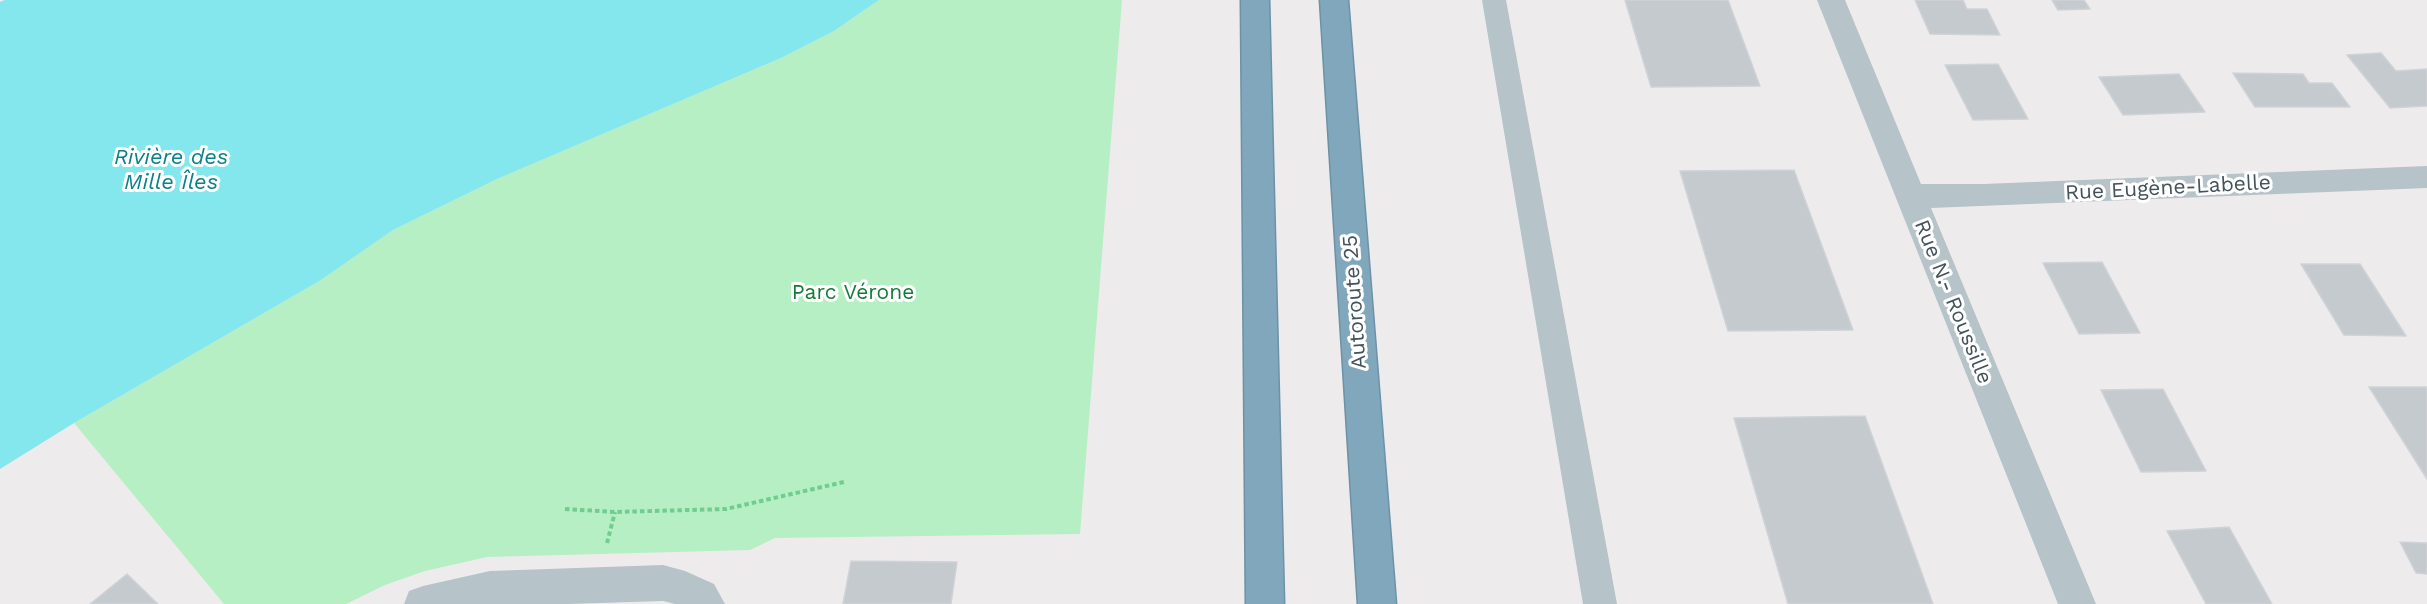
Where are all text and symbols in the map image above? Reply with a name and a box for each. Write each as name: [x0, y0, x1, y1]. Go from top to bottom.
water label: Rivière des Mille Îles: [114, 145, 228, 196]
street label: Rue Eugène-Labelle: [2065, 170, 2271, 206]
street label: Rue N.- Roussille: [1909, 216, 1997, 388]
street label: Autoroute 25: [1338, 234, 1372, 370]
park label: Parc Vérone: [792, 280, 914, 306]

